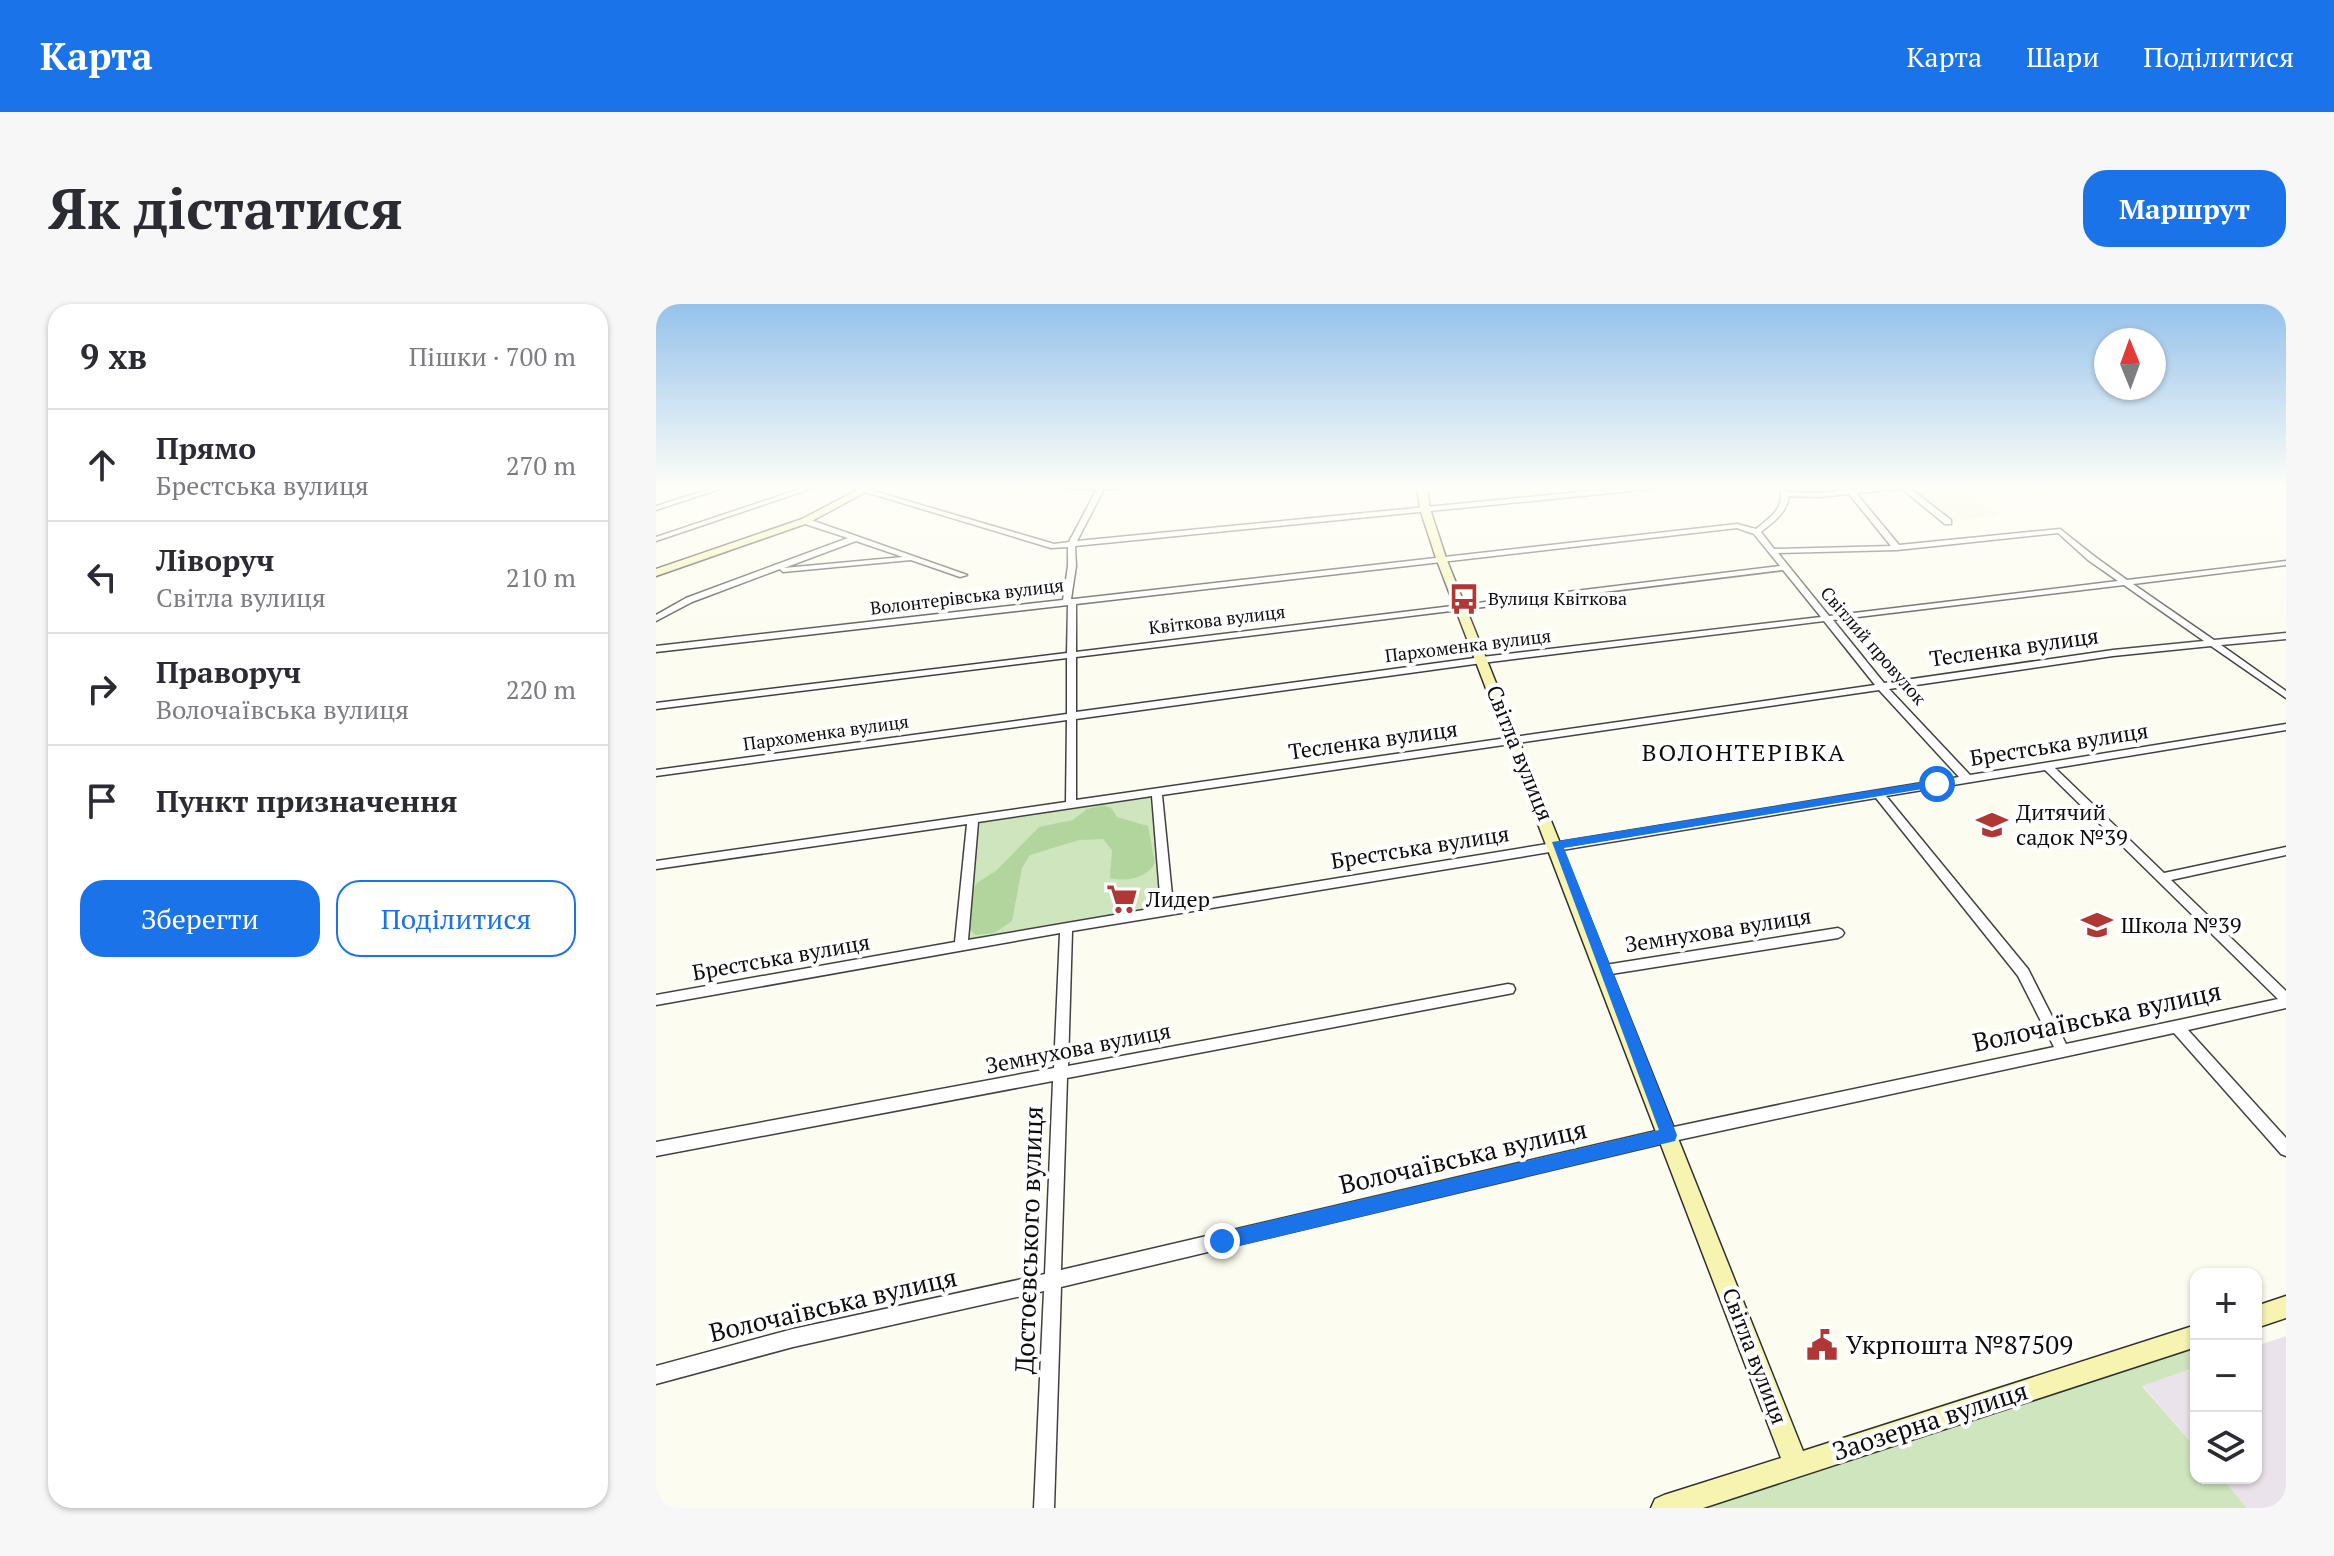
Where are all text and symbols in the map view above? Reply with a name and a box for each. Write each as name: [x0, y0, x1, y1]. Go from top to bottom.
text: Карта: [40, 31, 153, 81]
text: Карта: [1907, 38, 1982, 75]
text: Шари: [2026, 38, 2099, 75]
text: Поділитися: [2143, 38, 2294, 75]
button: Маршрут: [2083, 170, 2286, 247]
text: Як дістатися: [48, 171, 403, 245]
north arrow: [2094, 328, 2166, 400]
text: 9 хв: [80, 334, 147, 379]
text: Пішки · 700 m: [409, 339, 576, 373]
text: Прямо: [156, 428, 256, 468]
icon: ahead: [80, 443, 124, 487]
text: 270 m: [506, 448, 576, 482]
text: Брестська вулиця: [156, 468, 369, 502]
text: Ліворуч: [156, 540, 274, 580]
icon: left: [80, 555, 124, 599]
text: 210 m: [506, 560, 576, 594]
street label: Волонтерівська вулиця: [869, 572, 1065, 620]
text: Світла вулиця: [156, 580, 326, 614]
street label: Світлий провулок: [1816, 581, 1932, 710]
bus stop icon: Вулиця Квіткова: [1447, 582, 1481, 616]
place label: Вулиця Квіткова: [1488, 586, 1627, 610]
street label: Квіткова вулиця: [1147, 599, 1287, 639]
street label: Тесленка вулиця: [1927, 620, 2100, 673]
street label: Пархоменка вулиця: [1383, 623, 1552, 667]
text: Праворуч: [156, 652, 301, 692]
icon: right: [80, 667, 124, 711]
text: 220 m: [506, 672, 576, 706]
street label: Світла вулиця: [1480, 681, 1561, 825]
text: Волочаївська вулиця: [156, 692, 409, 726]
street label: Пархоменка вулиця: [741, 708, 910, 756]
street label: Тесленка вулиця: [1286, 713, 1459, 766]
street label: Брестська вулиця: [1968, 715, 2150, 772]
district label: ВОЛОНТЕРІВКА: [1642, 736, 1846, 768]
route start: [1919, 766, 1955, 802]
icon: arrive: [80, 779, 124, 823]
text: Пункт призначення: [156, 781, 457, 821]
place label: Дитячий садок №39: [2016, 797, 2128, 851]
school or university icon: Дитячий садок №39: [1975, 808, 2009, 842]
street label: Брестська вулиця: [1329, 818, 1511, 875]
button: Зберегти: [80, 880, 320, 957]
button: Поділитися: [336, 880, 576, 957]
supermarket icon: Лидер: [1105, 882, 1139, 916]
place label: Лидер: [1145, 884, 1210, 913]
street label: Земнухова вулиця: [1623, 900, 1813, 959]
school or university icon: Школа №39: [2080, 908, 2114, 942]
place label: Школа №39: [2121, 910, 2241, 939]
street label: Брестська вулиця: [690, 927, 872, 986]
street label: Волочаївська вулиця: [1969, 973, 2224, 1059]
street label: Земнухова вулиця: [983, 1015, 1173, 1080]
street label: Достоєвського вулиця: [1006, 1105, 1050, 1375]
street label: Волочаївська вулиця: [1336, 1111, 1590, 1201]
route end: [1204, 1223, 1240, 1259]
street label: Волочаївська вулиця: [706, 1259, 960, 1349]
map controls: [2190, 1268, 2262, 1484]
button: +: [2190, 1268, 2262, 1340]
street label: Світла вулиця: [1716, 1284, 1795, 1428]
place label: Укрпошта №87509: [1846, 1327, 2073, 1361]
public building icon: Укрпошта №87509: [1805, 1328, 1839, 1362]
button: −: [2190, 1340, 2262, 1412]
street label: Заозерна вулиця: [1828, 1372, 2032, 1468]
button: layers: [2190, 1412, 2262, 1484]

